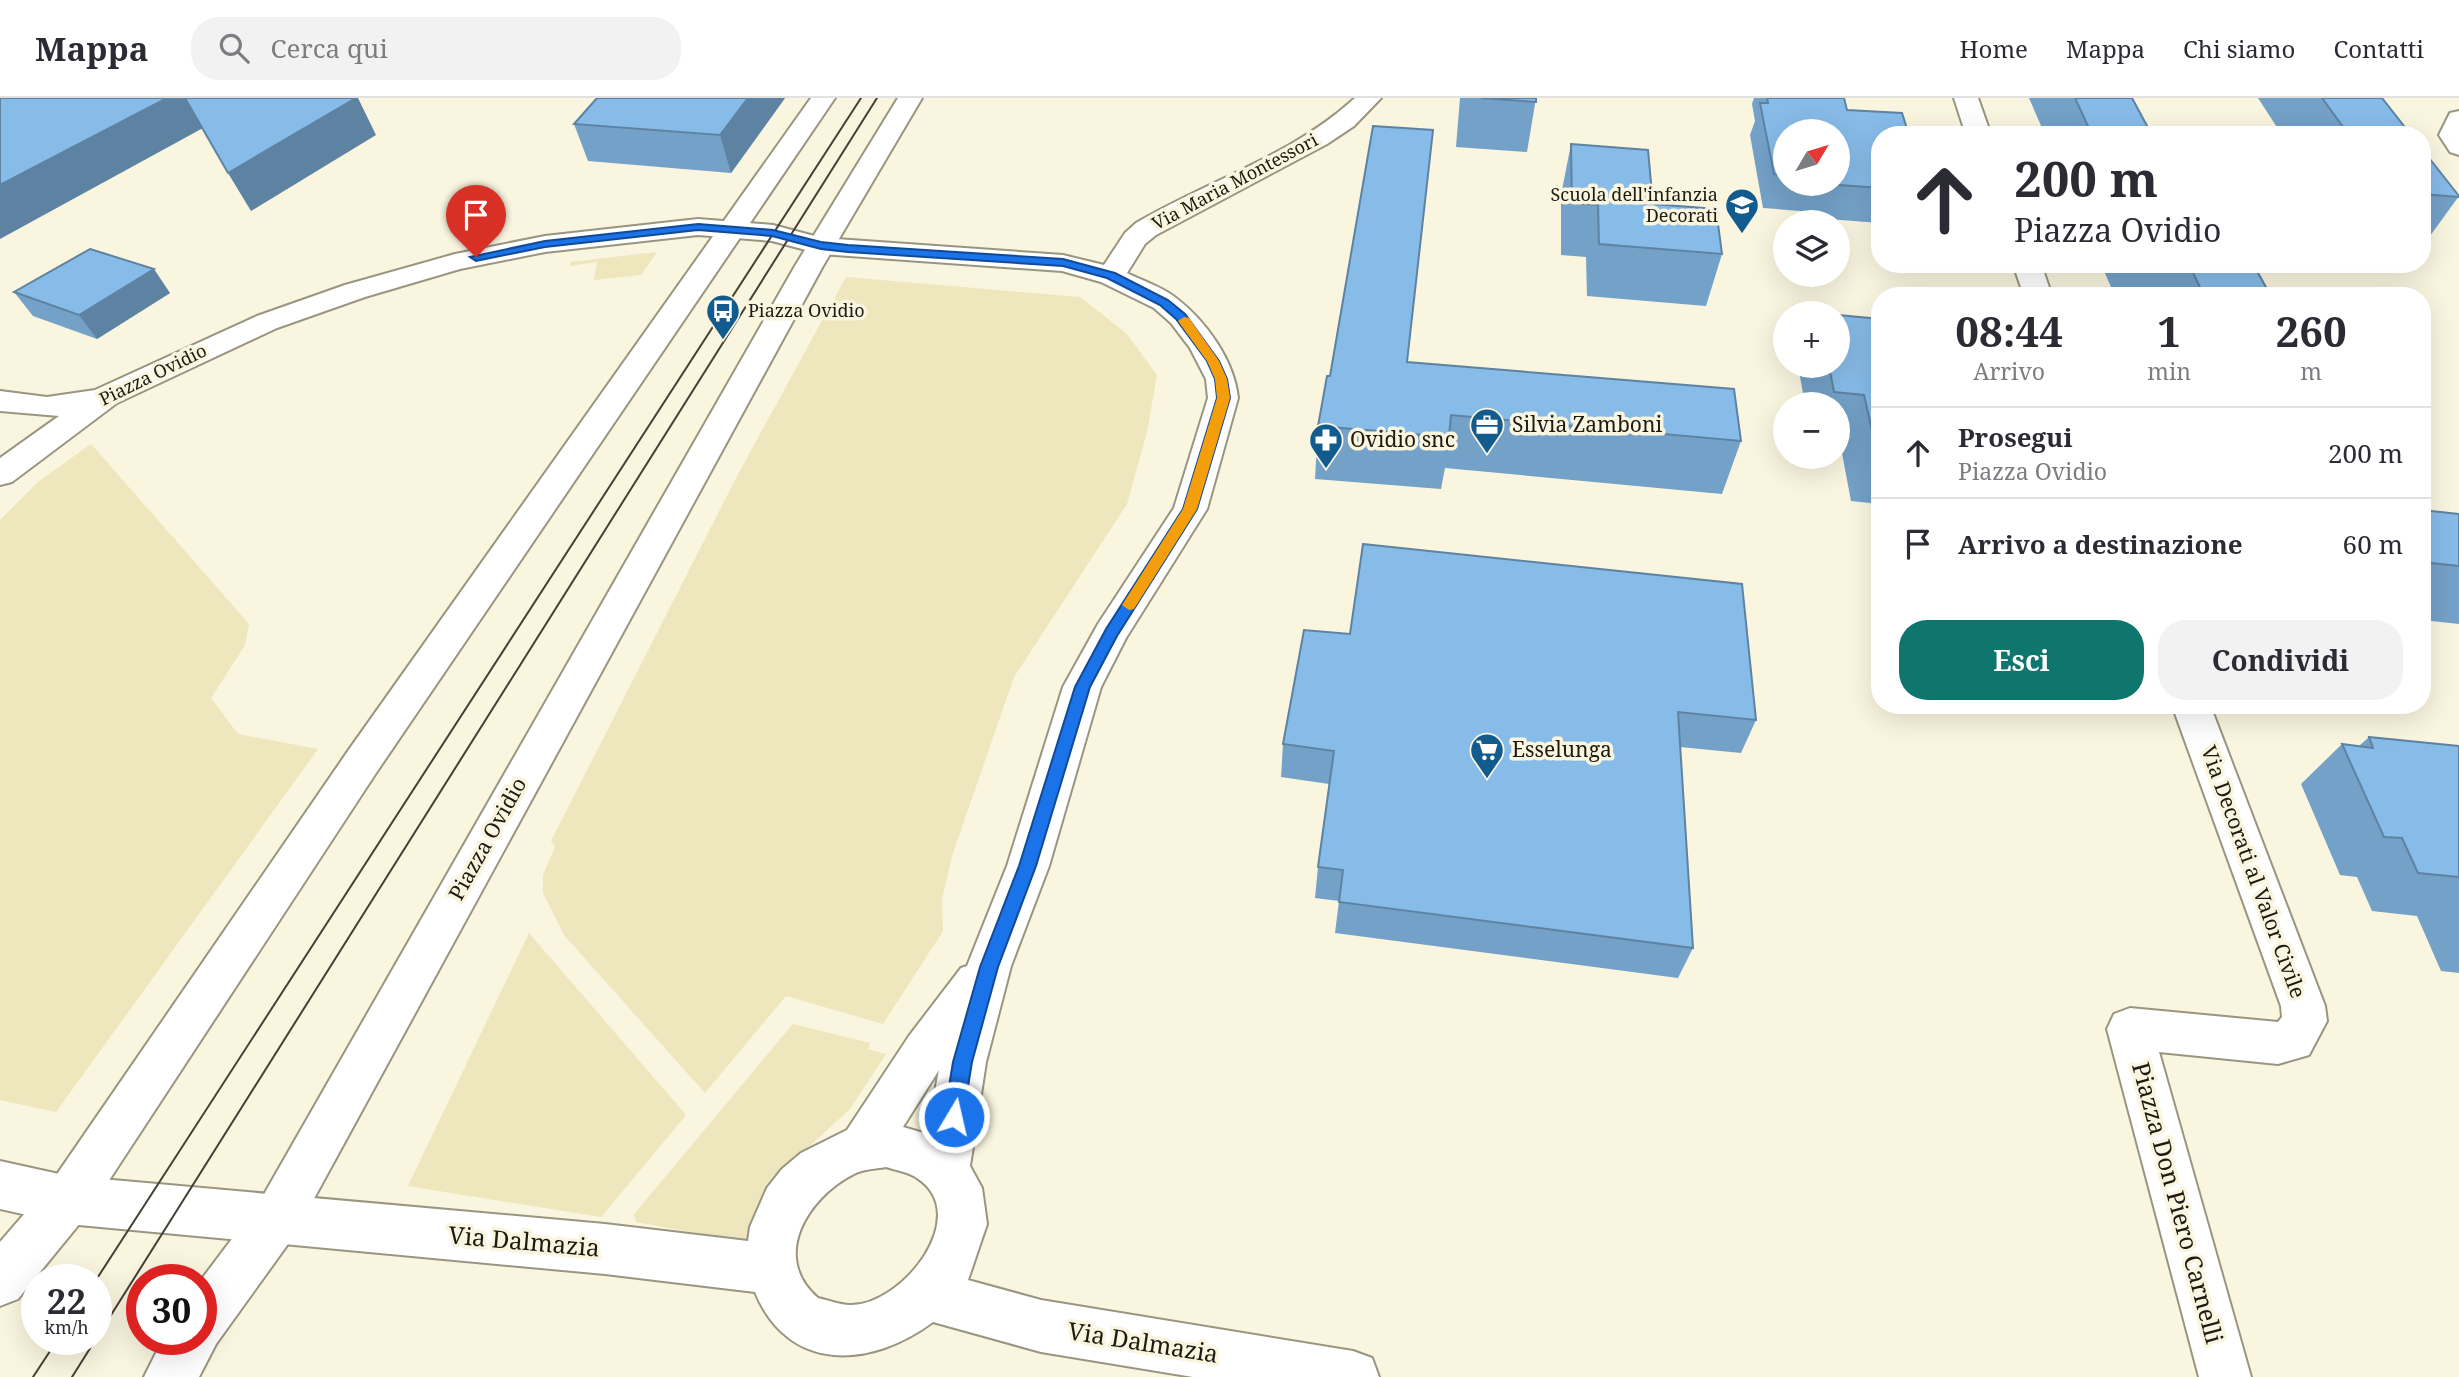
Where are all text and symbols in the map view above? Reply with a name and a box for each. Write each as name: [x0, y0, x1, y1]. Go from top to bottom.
search box: [191, 17, 681, 80]
text: Mappa: [35, 26, 149, 71]
icon: search: [215, 29, 253, 67]
text: Cerca qui: [271, 30, 388, 66]
text: Home: [1960, 32, 2028, 65]
text: Mappa: [2066, 32, 2145, 65]
text: Chi siamo: [2183, 32, 2295, 65]
text: Contatti: [2333, 32, 2424, 65]
north arrow: [1773, 119, 1850, 196]
map controls: [1773, 119, 1850, 469]
street label: Via Maria Montessori: [1147, 127, 1322, 235]
text: 200 m: [2014, 145, 2158, 211]
icon: ahead: [1899, 154, 1990, 245]
place label: Scuola dell'infanzia Decorati: [1550, 182, 1718, 227]
pin: [446, 185, 506, 257]
school or university icon: Scuola dell'infanzia Decorati: [1723, 186, 1761, 235]
icon: arrive: [457, 196, 495, 234]
text: Piazza Ovidio: [2014, 208, 2222, 251]
button: layers: [1773, 210, 1850, 287]
bus stop icon: Piazza Ovidio: [704, 292, 742, 341]
place label: Piazza Ovidio: [748, 298, 865, 322]
button: +: [1773, 301, 1850, 378]
text: 08:44: [1955, 302, 2063, 359]
text: 1: [2157, 302, 2181, 359]
text: 260: [2275, 302, 2347, 359]
street label: Piazza Ovidio: [95, 338, 210, 410]
text: Arrivo: [1973, 355, 2045, 387]
text: min: [2147, 355, 2191, 387]
text: m: [2300, 355, 2322, 387]
button: −: [1773, 392, 1850, 469]
office icon: Silvia Zamboni: [1468, 406, 1506, 455]
place label: Silvia Zamboni: [1512, 410, 1662, 438]
text: Prosegui: [1958, 419, 2073, 455]
pharmacy icon: Ovidio snc: [1307, 421, 1345, 470]
place label: Ovidio snc: [1350, 425, 1455, 453]
icon: ahead: [1899, 434, 1937, 472]
text: 200 m: [2328, 435, 2403, 471]
text: Piazza Ovidio: [1958, 455, 2107, 487]
icon: arrive: [1899, 525, 1937, 563]
text: Arrivo a destinazione: [1958, 526, 2243, 562]
text: 60 m: [2343, 526, 2403, 562]
button: Esci: [1899, 620, 2144, 700]
button: Condividi: [2158, 620, 2403, 700]
supermarket icon: Esselunga: [1468, 731, 1506, 780]
place label: Esselunga: [1512, 735, 1612, 763]
street label: Via Decorati al Valor Civile: [2195, 742, 2313, 1002]
street label: Piazza Ovidio: [442, 772, 532, 905]
street label: Piazza Don Piero Carnelli: [2125, 1058, 2232, 1347]
position arrow: [917, 1080, 991, 1154]
street label: Via Dalmazia: [447, 1217, 601, 1264]
speed limit sign: 30: [126, 1264, 217, 1355]
text: 22: [47, 1277, 86, 1324]
street label: Via Dalmazia: [1066, 1313, 1221, 1370]
text: km/h: [44, 1315, 89, 1339]

